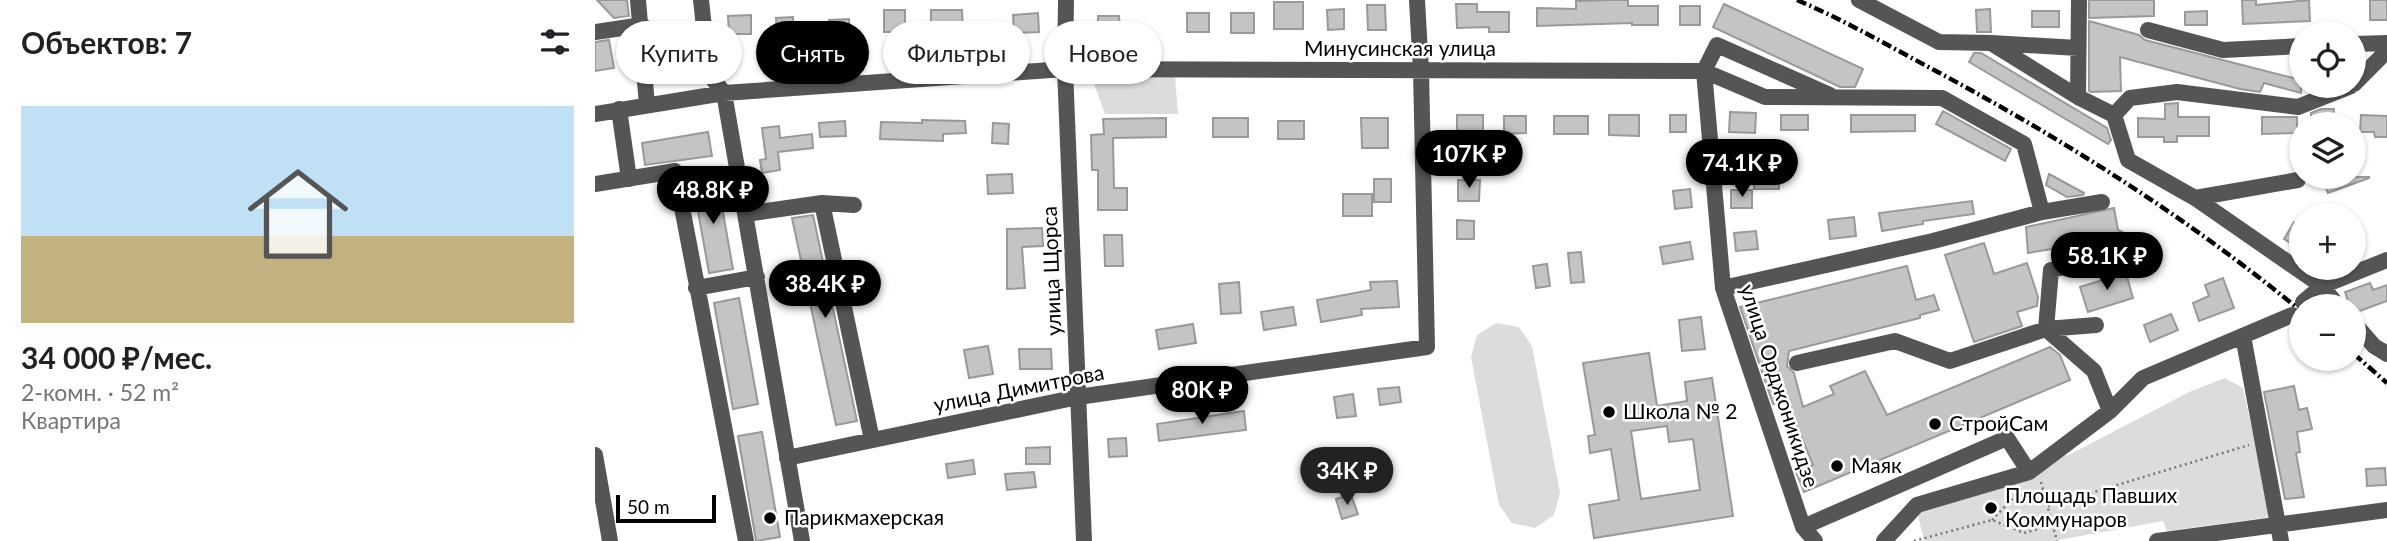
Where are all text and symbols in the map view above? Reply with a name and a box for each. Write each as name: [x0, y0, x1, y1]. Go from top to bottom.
chip: Купить: [616, 21, 742, 84]
chip: Снять: [756, 21, 869, 84]
chip: Фильтры: [883, 21, 1030, 84]
chip: Новое: [1044, 21, 1162, 84]
map controls: [2289, 21, 2366, 371]
button: locate: [2289, 21, 2366, 98]
icon: filters: [536, 23, 574, 61]
text: Объектов: 7: [21, 24, 192, 60]
street label: Минусинская улица: [1304, 35, 1496, 60]
button: layers: [2289, 112, 2366, 189]
pin: 107K ₽: [1412, 130, 1526, 190]
text: 107K ₽: [1432, 139, 1506, 167]
pin: 74.1K ₽: [1677, 140, 1807, 199]
text: 74.1K ₽: [1702, 148, 1782, 176]
icon: home: [235, 151, 361, 277]
pin: 48.8K ₽: [648, 166, 778, 226]
text: 48.8K ₽: [673, 175, 753, 203]
button: +: [2289, 203, 2366, 280]
street label: улица Щорса: [1036, 206, 1065, 336]
pin: 58.1K ₽: [2042, 232, 2172, 292]
text: 58.1K ₽: [2067, 241, 2147, 269]
pin: 38.4K ₽: [760, 260, 890, 320]
text: 38.4K ₽: [785, 269, 865, 297]
street label: улица Орджоникидзе: [1736, 281, 1825, 490]
button: −: [2289, 294, 2366, 371]
text: 34 000 ₽/мес.: [21, 339, 212, 375]
street label: улица Димитрова: [931, 359, 1106, 416]
pin: 80K ₽: [1153, 366, 1251, 426]
text: 80K ₽: [1171, 375, 1233, 403]
text: 2-комн. · 52 m²: [21, 378, 179, 406]
place label: Школа № 2: [1623, 398, 1737, 423]
marker: Школа № 2: [1601, 404, 1617, 420]
text: Квартира: [21, 406, 121, 434]
place label: СтройСам: [1949, 410, 2048, 435]
marker: СтройСам: [1927, 416, 1943, 432]
pin: 34K ₽: [1298, 448, 1396, 507]
place label: Маяк: [1851, 452, 1902, 477]
text: 34K ₽: [1316, 456, 1378, 484]
marker: Маяк: [1829, 458, 1845, 474]
place label: Площадь Павших Коммунаров: [2005, 482, 2178, 531]
scale bar: [616, 492, 716, 524]
text: 50 m: [627, 495, 670, 518]
marker: Площадь Павших Коммунаров: [1983, 500, 1999, 516]
place label: Парикмахерская: [784, 504, 944, 529]
marker: Парикмахерская: [762, 510, 778, 526]

